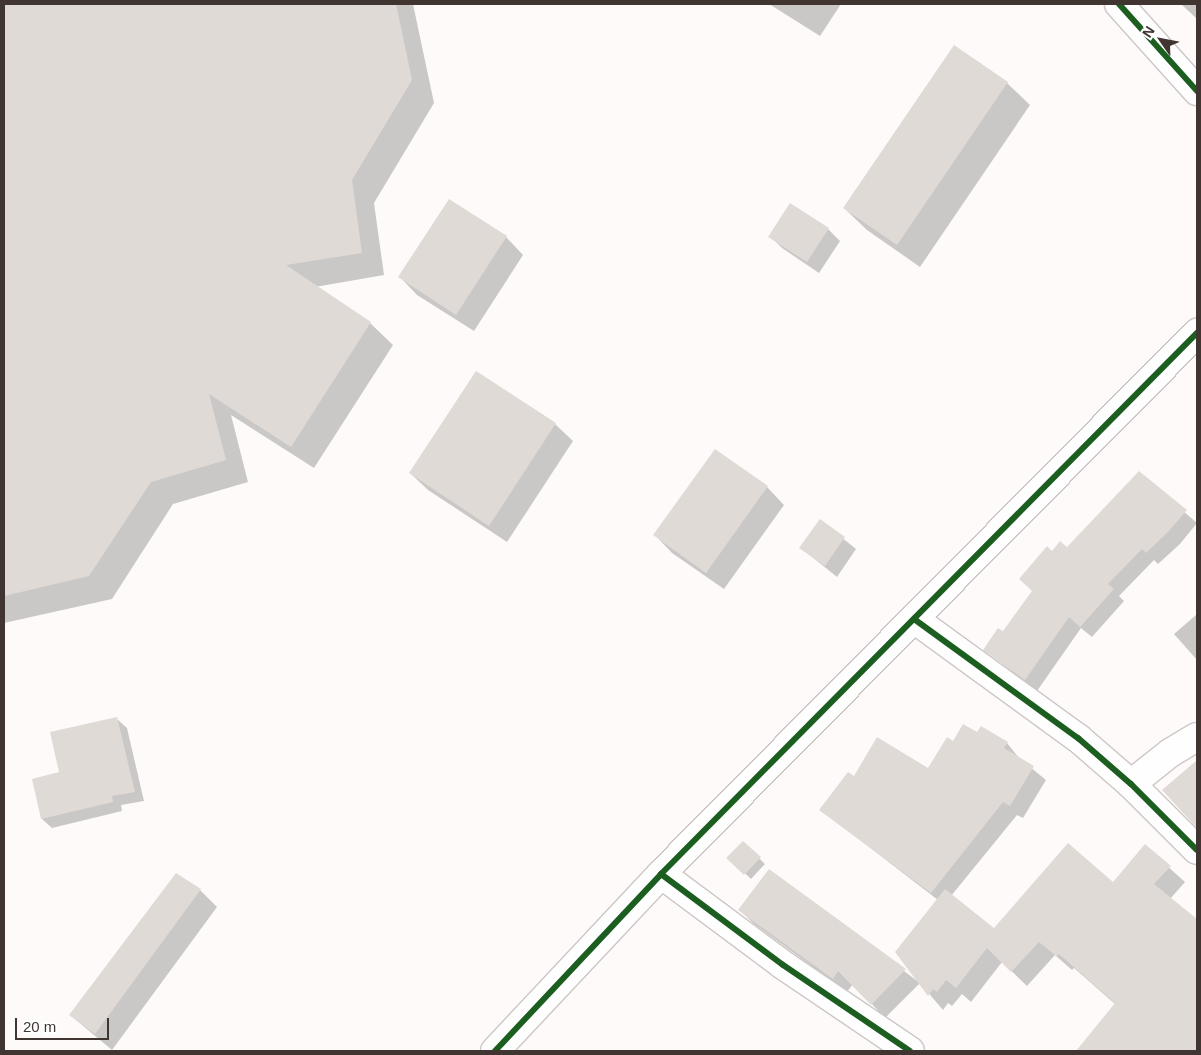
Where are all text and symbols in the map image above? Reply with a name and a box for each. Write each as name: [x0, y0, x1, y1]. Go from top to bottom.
north arrow: [1136, 15, 1186, 65]
text: N: [1139, 23, 1158, 40]
scale bar: [18, 1008, 111, 1040]
text: 20 m: [23, 1018, 56, 1035]

